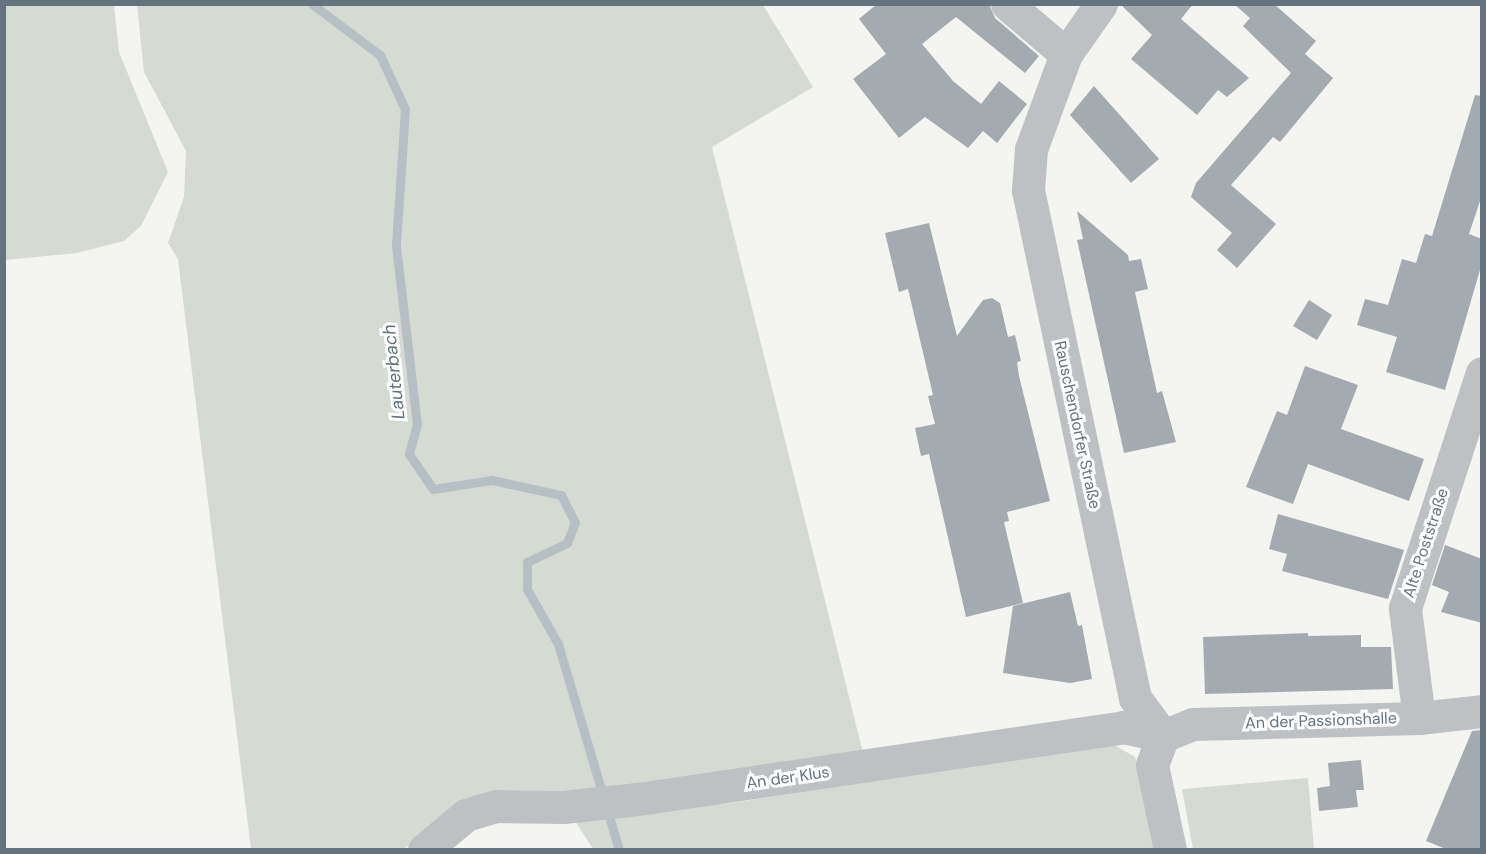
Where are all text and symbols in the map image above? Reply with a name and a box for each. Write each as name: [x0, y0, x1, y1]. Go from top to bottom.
water label: Lauterbach: [378, 324, 410, 420]
street label: Rauschendorfer Straße: [1050, 339, 1104, 511]
street label: Alte Poststraße: [1399, 486, 1453, 600]
street label: An der Passionshalle: [1245, 709, 1397, 733]
street label: An der Klus: [745, 763, 831, 793]

